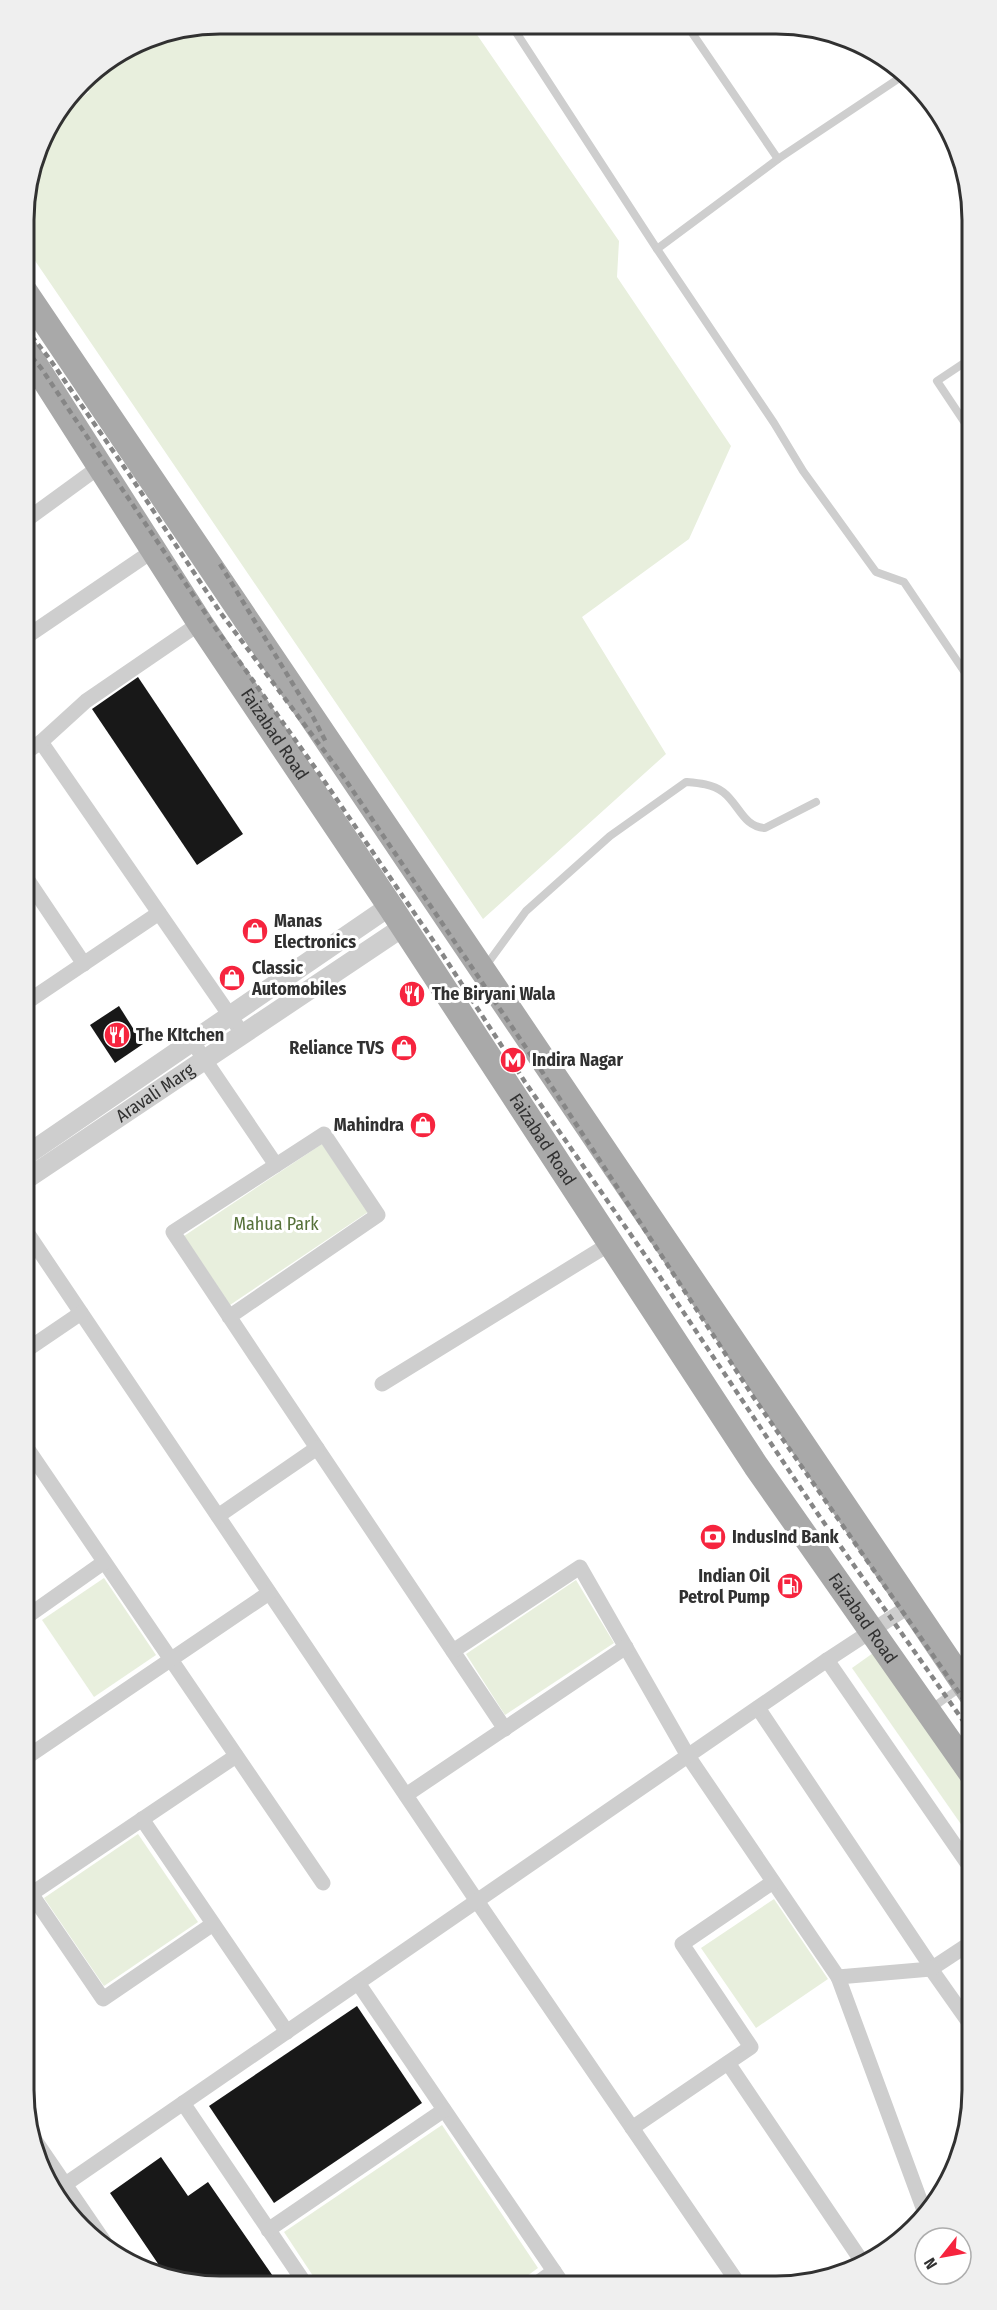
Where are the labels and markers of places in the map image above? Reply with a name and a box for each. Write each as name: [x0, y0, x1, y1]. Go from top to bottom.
place label: Manas Electronics: [274, 910, 356, 953]
shop icon: Manas Electronics: [240, 916, 270, 946]
place label: Classic Automobiles: [251, 957, 346, 1000]
shop icon: Classic Automobiles: [217, 963, 247, 993]
restaurant icon: The Biryani Wala: [397, 979, 427, 1009]
place label: The Biryani Wala: [432, 983, 555, 1005]
restaurant icon: The KItchen: [102, 1020, 132, 1050]
place label: The KItchen: [136, 1024, 224, 1046]
shop icon: Reliance TVS: [389, 1033, 419, 1063]
place label: Reliance TVS: [289, 1037, 384, 1059]
metro station icon: Indira Nagar: [498, 1045, 528, 1075]
place label: Indira Nagar: [532, 1049, 624, 1071]
shop icon: Mahindra: [408, 1110, 438, 1140]
place label: Mahindra: [334, 1114, 404, 1136]
bank icon: IndusInd Bank: [698, 1522, 728, 1552]
place label: IndusInd Bank: [732, 1526, 840, 1548]
place label: Indian Oil Petrol Pump: [679, 1565, 770, 1608]
fuel station icon: Indian Oil Petrol Pump: [775, 1571, 805, 1601]

